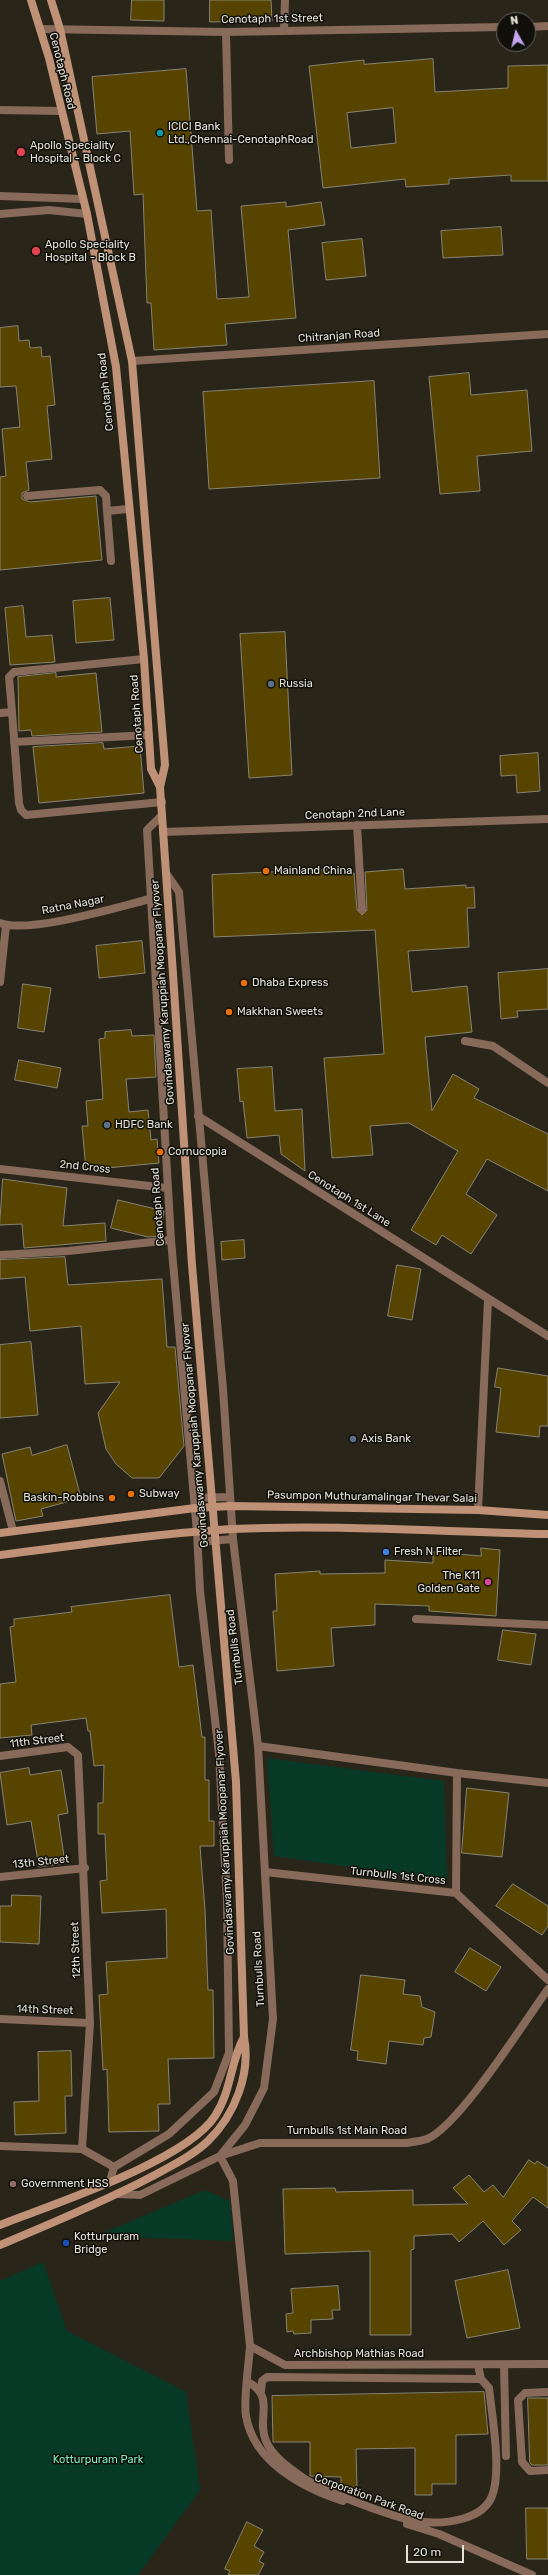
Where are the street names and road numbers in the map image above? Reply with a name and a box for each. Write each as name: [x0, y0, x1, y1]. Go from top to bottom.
street label: Cenotaph 1st Street: [221, 12, 323, 26]
street label: Cenotaph Road: [46, 31, 78, 111]
street label: Chitranjan Road: [298, 327, 380, 345]
street label: Cenotaph Road: [95, 352, 117, 432]
street label: Cenotaph Road: [128, 674, 146, 754]
street label: Cenotaph 2nd Lane: [305, 806, 405, 822]
street label: Govindaswamy Karuppiah Moopanar Flyover: [149, 879, 177, 1105]
street label: Ratna Nagar: [41, 892, 105, 918]
street label: 2nd Cross: [59, 1158, 111, 1176]
street label: Cenotaph Road: [149, 1167, 167, 1247]
street label: Cenotaph 1st Lane: [305, 1168, 393, 1230]
street label: Govindaswamy Karuppiah Moopanar Flyover: [179, 1322, 211, 1548]
street label: Pasumpon Muthuramalingar Thevar Salai: [267, 1489, 477, 1505]
street label: Turnbulls Road: [224, 1609, 246, 1685]
street label: Govindaswamy Karuppiah Moopanar Flyover: [213, 1729, 237, 1955]
street label: 11th Street: [9, 1731, 65, 1751]
street label: 13th Street: [12, 1852, 70, 1872]
street label: Turnbulls 1st Cross: [350, 1864, 446, 1888]
street label: 12th Street: [68, 1921, 84, 1979]
street label: Turnbulls Road: [250, 1931, 268, 2007]
street label: 14th Street: [16, 2002, 74, 2018]
street label: Turnbulls 1st Main Road: [287, 2124, 407, 2138]
street label: Archbishop Mathias Road: [294, 2347, 424, 2361]
street label: Corporation Park Road: [313, 2471, 425, 2523]

